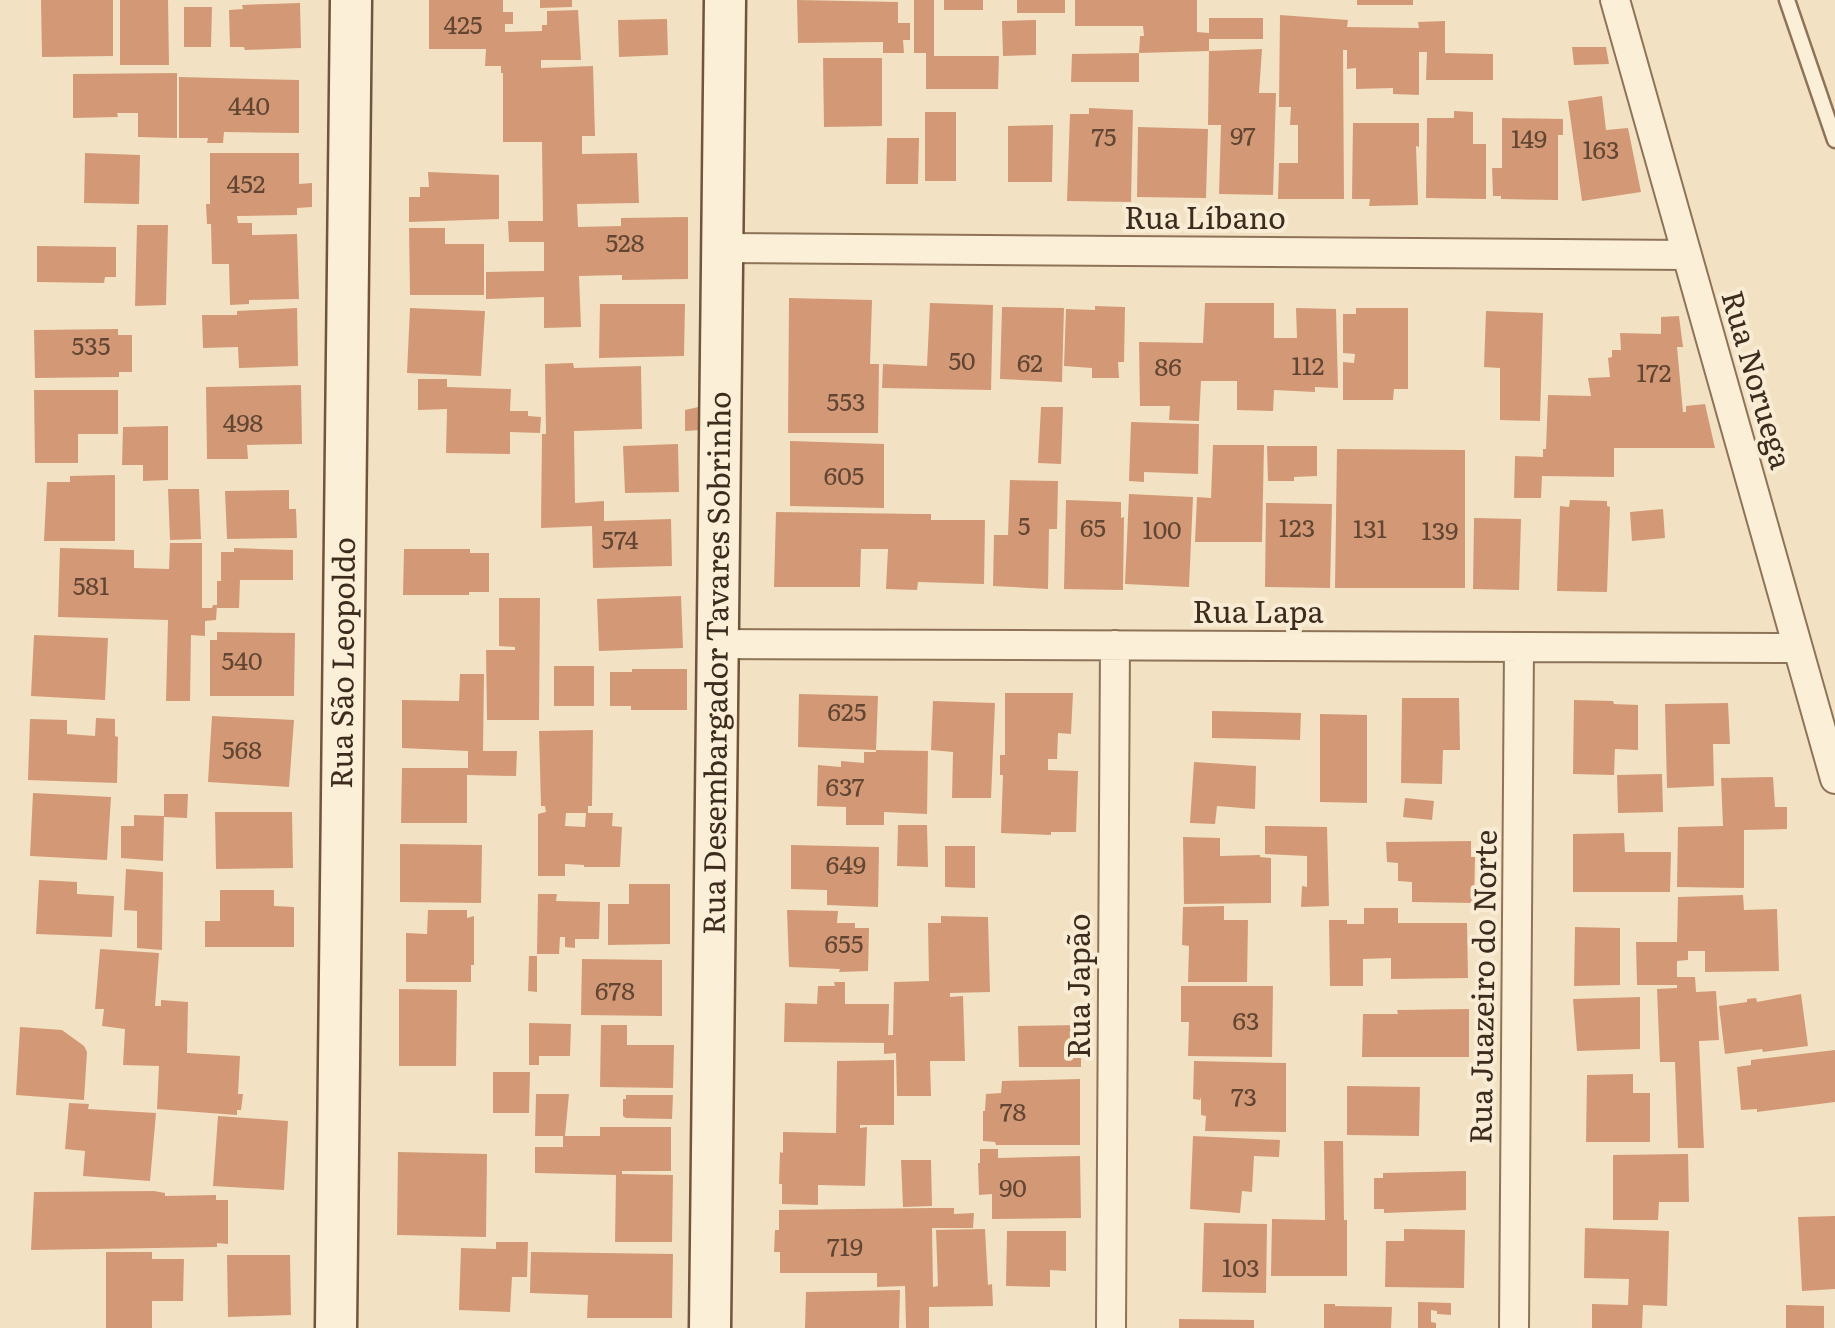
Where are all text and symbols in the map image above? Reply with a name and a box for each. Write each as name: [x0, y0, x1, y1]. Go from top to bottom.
house number: 425: [443, 5, 483, 42]
house number: 440: [228, 86, 270, 123]
house number: 97: [1230, 116, 1256, 153]
house number: 75: [1092, 117, 1116, 154]
house number: 149: [1511, 119, 1547, 156]
house number: 163: [1582, 130, 1620, 167]
house number: 452: [227, 164, 265, 201]
street label: Rua Líbano: [1124, 194, 1286, 238]
house number: 528: [606, 223, 644, 260]
street label: Rua Noruega: [1712, 285, 1806, 474]
house number: 535: [72, 326, 110, 363]
house number: 50: [948, 341, 976, 378]
house number: 62: [1017, 343, 1043, 380]
house number: 112: [1291, 346, 1325, 383]
house number: 86: [1154, 347, 1182, 384]
house number: 172: [1637, 353, 1671, 390]
house number: 553: [827, 382, 865, 419]
street label: Rua Desembargador Tavares Sobrinho: [689, 391, 740, 935]
house number: 498: [223, 403, 263, 440]
house number: 605: [824, 456, 864, 493]
house number: 5: [1018, 506, 1030, 543]
house number: 65: [1080, 508, 1106, 545]
house number: 123: [1279, 508, 1315, 545]
house number: 131: [1353, 509, 1387, 546]
house number: 100: [1142, 510, 1182, 547]
house number: 139: [1422, 511, 1458, 548]
house number: 574: [601, 520, 639, 557]
street label: Rua São Leopoldo: [317, 537, 364, 789]
house number: 581: [73, 566, 109, 603]
street label: Rua Lapa: [1192, 588, 1324, 632]
house number: 540: [222, 641, 262, 678]
house number: 625: [828, 692, 866, 729]
house number: 568: [222, 730, 262, 767]
house number: 637: [826, 767, 865, 804]
street label: Rua Juazeiro do Norte: [1456, 829, 1506, 1145]
house number: 649: [826, 845, 866, 882]
street label: Rua Japão: [1055, 913, 1099, 1059]
house number: 655: [825, 924, 863, 961]
house number: 678: [595, 971, 635, 1008]
house number: 63: [1233, 1001, 1259, 1038]
house number: 73: [1231, 1077, 1257, 1114]
house number: 78: [1000, 1092, 1026, 1129]
house number: 90: [999, 1168, 1027, 1205]
house number: 719: [827, 1227, 863, 1264]
house number: 103: [1222, 1248, 1260, 1285]

